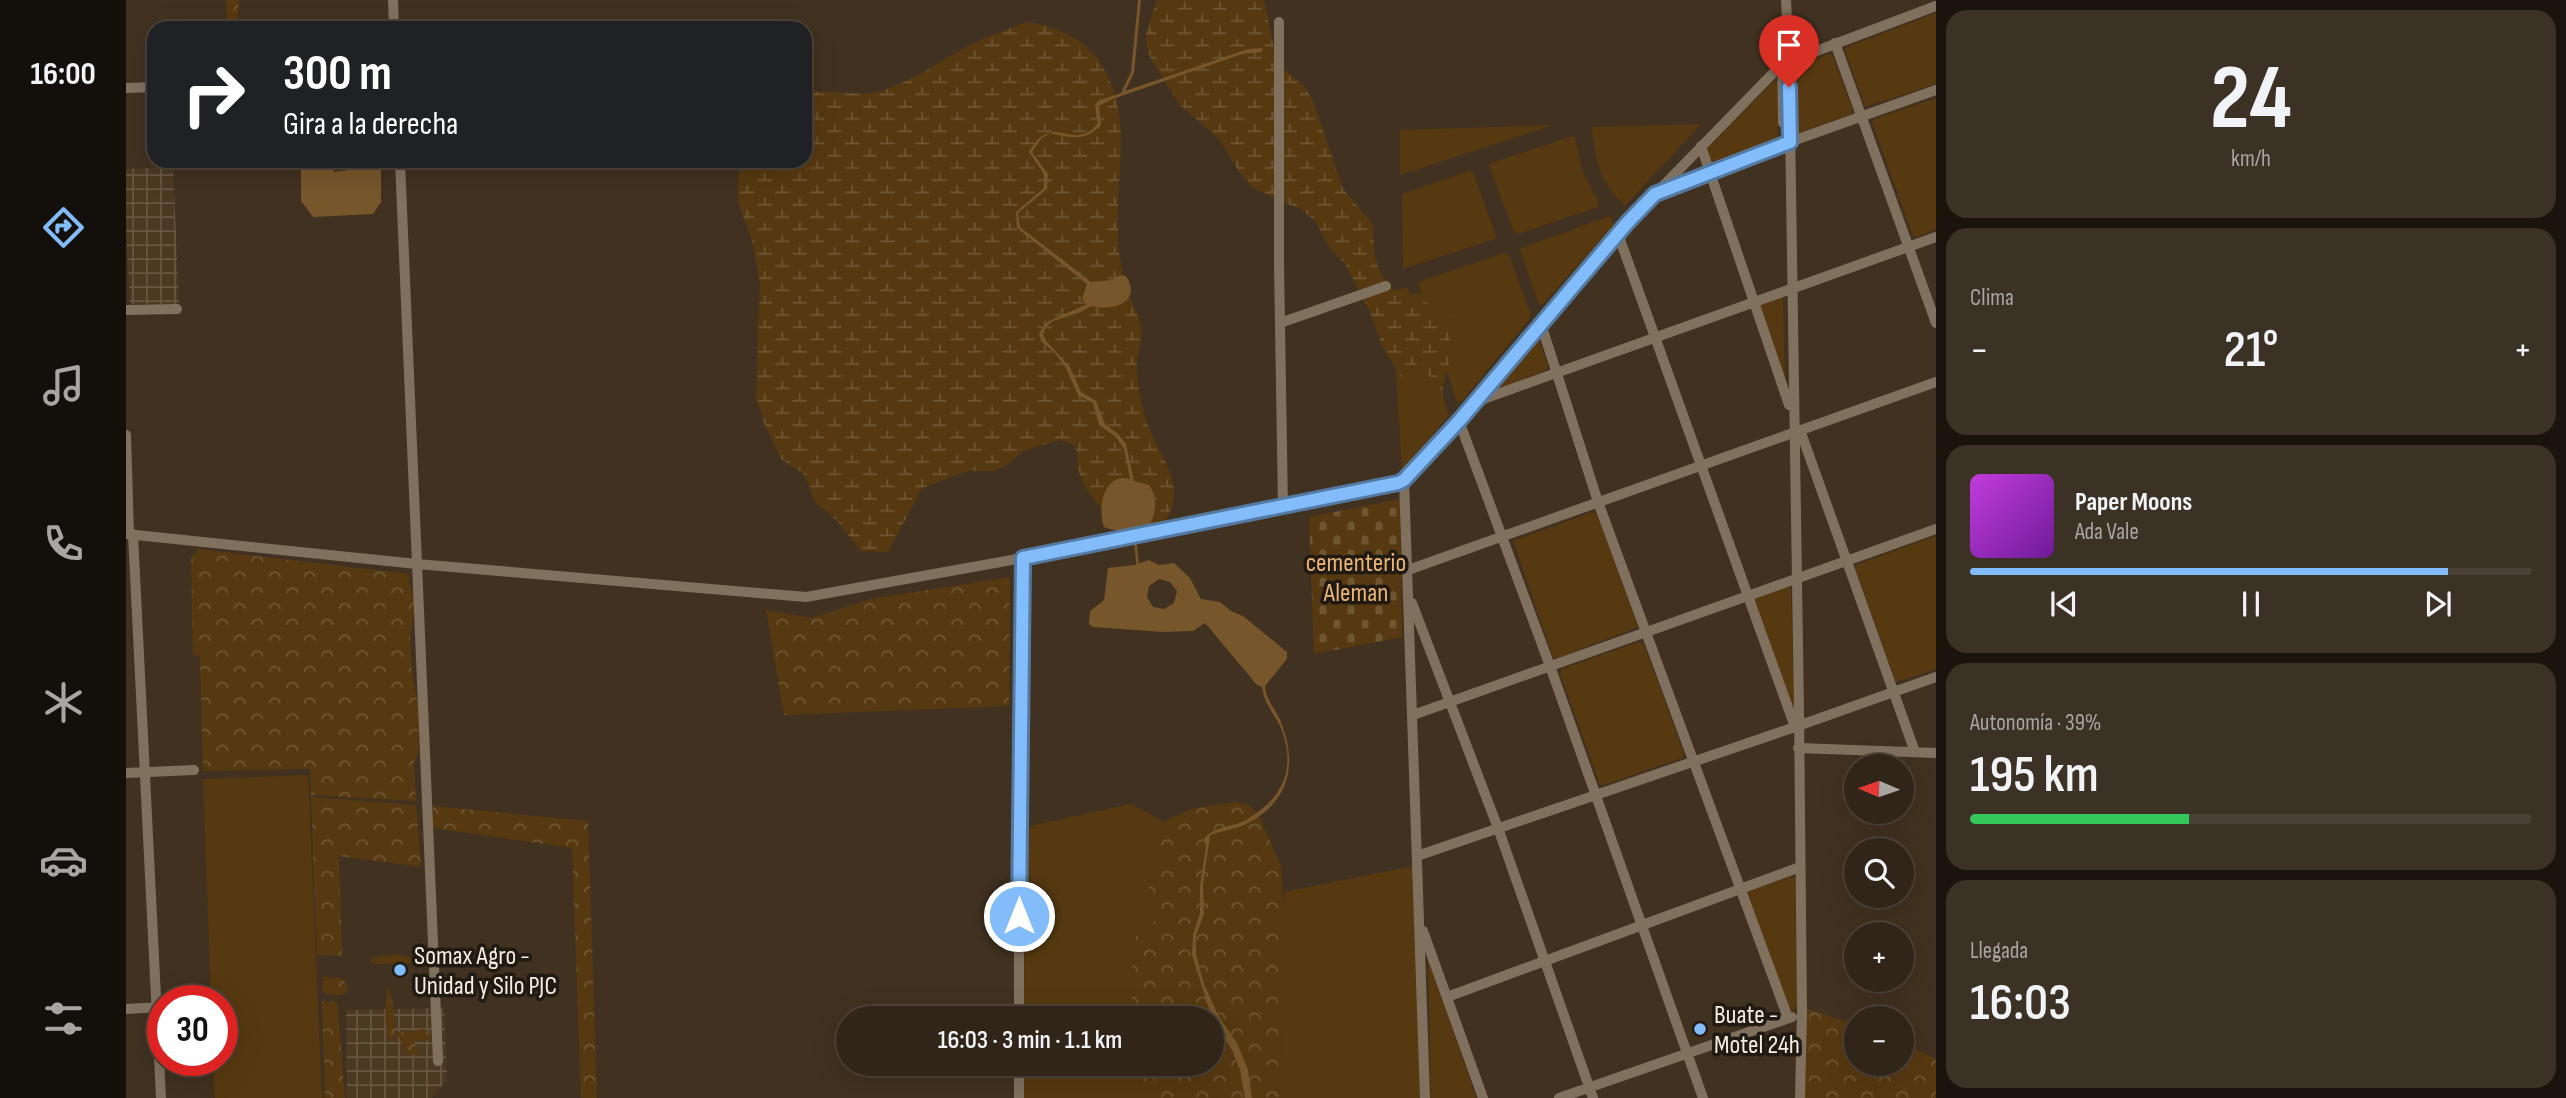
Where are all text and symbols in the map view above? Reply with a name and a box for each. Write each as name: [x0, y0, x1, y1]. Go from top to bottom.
pin: [1759, 15, 1819, 87]
icon: arrive: [1770, 26, 1808, 64]
text: 300 m: [283, 45, 392, 104]
text: 24: [2210, 45, 2292, 154]
icon: right: [168, 49, 259, 140]
text: 16:00: [30, 55, 96, 94]
text: Gira a la derecha: [283, 105, 458, 144]
text: km/h: [2231, 145, 2271, 173]
icon: directions: [39, 203, 88, 252]
text: Clima: [1970, 284, 2014, 312]
text: 21°: [2224, 319, 2278, 382]
text: −: [1970, 328, 1989, 373]
text: +: [2513, 328, 2532, 373]
icon: music: [39, 361, 88, 410]
text: Paper Moons: [2075, 487, 2192, 518]
text: Ada Vale: [2075, 518, 2139, 546]
icon: phone: [39, 519, 88, 568]
park label: cementerio Aleman: [1306, 548, 1406, 609]
icon: previous: [2045, 585, 2083, 623]
icon: pause: [2232, 585, 2270, 623]
icon: next: [2419, 585, 2457, 623]
icon: climate: [39, 678, 88, 727]
text: Autonomía · 39%: [1970, 709, 2102, 737]
text: 195 km: [1970, 744, 2099, 807]
north arrow: [1844, 754, 1914, 824]
map controls: [1844, 754, 1914, 1076]
icon: car: [39, 836, 88, 885]
button: search: [1844, 838, 1914, 908]
position arrow: [982, 879, 1056, 953]
button: +: [1844, 922, 1914, 992]
text: Llegada: [1970, 937, 2028, 965]
place label: Somax Agro - Unidad y Silo PJC: [414, 941, 557, 1002]
marker: Somax Agro - Unidad y Silo PJC: [392, 962, 408, 978]
text: 16:03: [1970, 972, 2071, 1035]
speed limit sign: 30: [147, 985, 238, 1076]
icon: filters: [39, 994, 88, 1043]
place label: Buate - Motel 24h: [1714, 1000, 1800, 1061]
button: −: [1844, 1006, 1914, 1076]
marker: Buate - Motel 24h: [1692, 1021, 1708, 1037]
text: 16:03 · 3 min · 1.1 km: [938, 1025, 1122, 1056]

